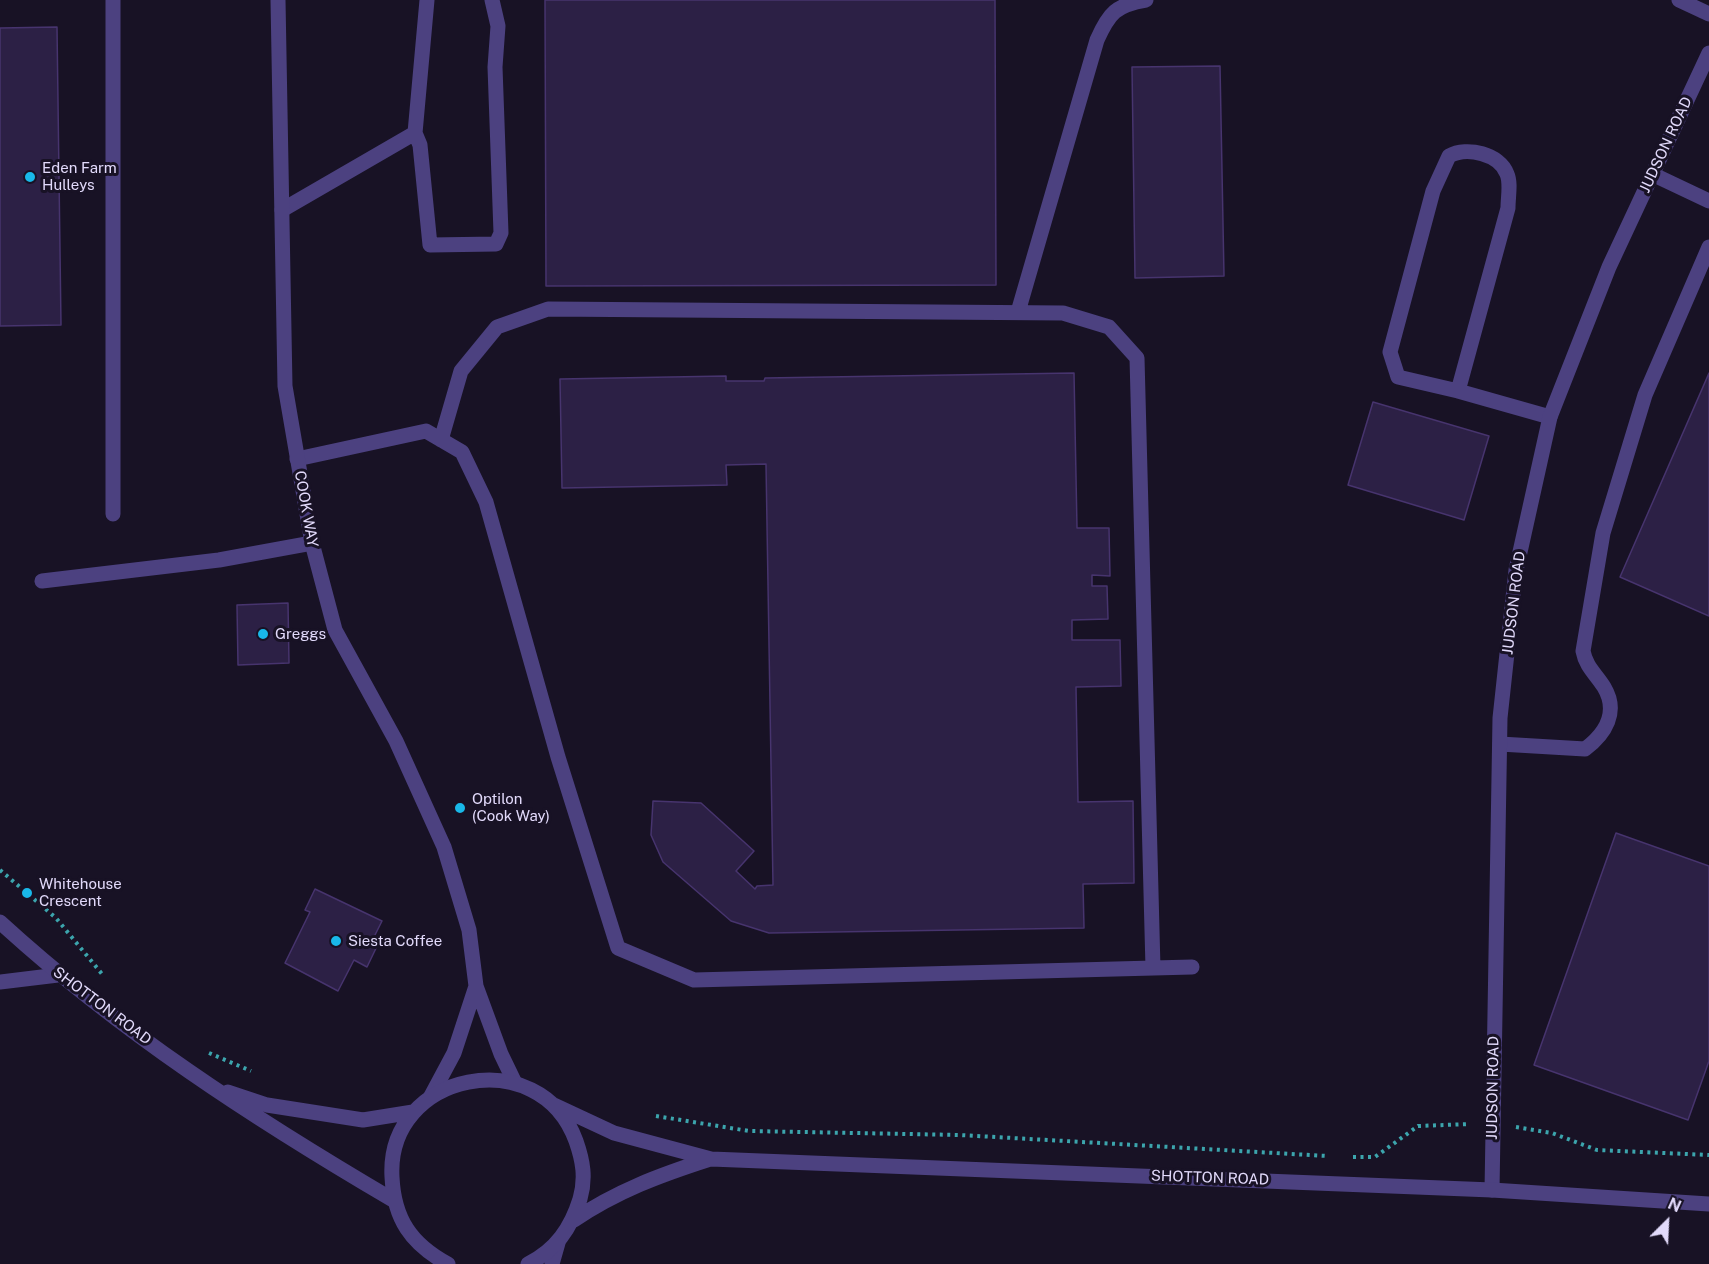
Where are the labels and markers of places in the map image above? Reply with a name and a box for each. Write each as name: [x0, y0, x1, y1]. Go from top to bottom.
place label: Eden Farm Hulleys: [42, 159, 117, 194]
marker: Eden Farm Hulleys: [23, 170, 37, 184]
place label: Greggs: [275, 625, 326, 643]
marker: Greggs: [256, 627, 270, 641]
place label: Optilon (Cook Way): [472, 790, 550, 825]
marker: Optilon (Cook Way): [453, 801, 467, 815]
place label: Whitehouse Crescent: [39, 875, 122, 910]
marker: Whitehouse Crescent: [20, 886, 34, 900]
place label: Siesta Coffee: [348, 932, 442, 950]
marker: Siesta Coffee: [329, 934, 343, 948]

